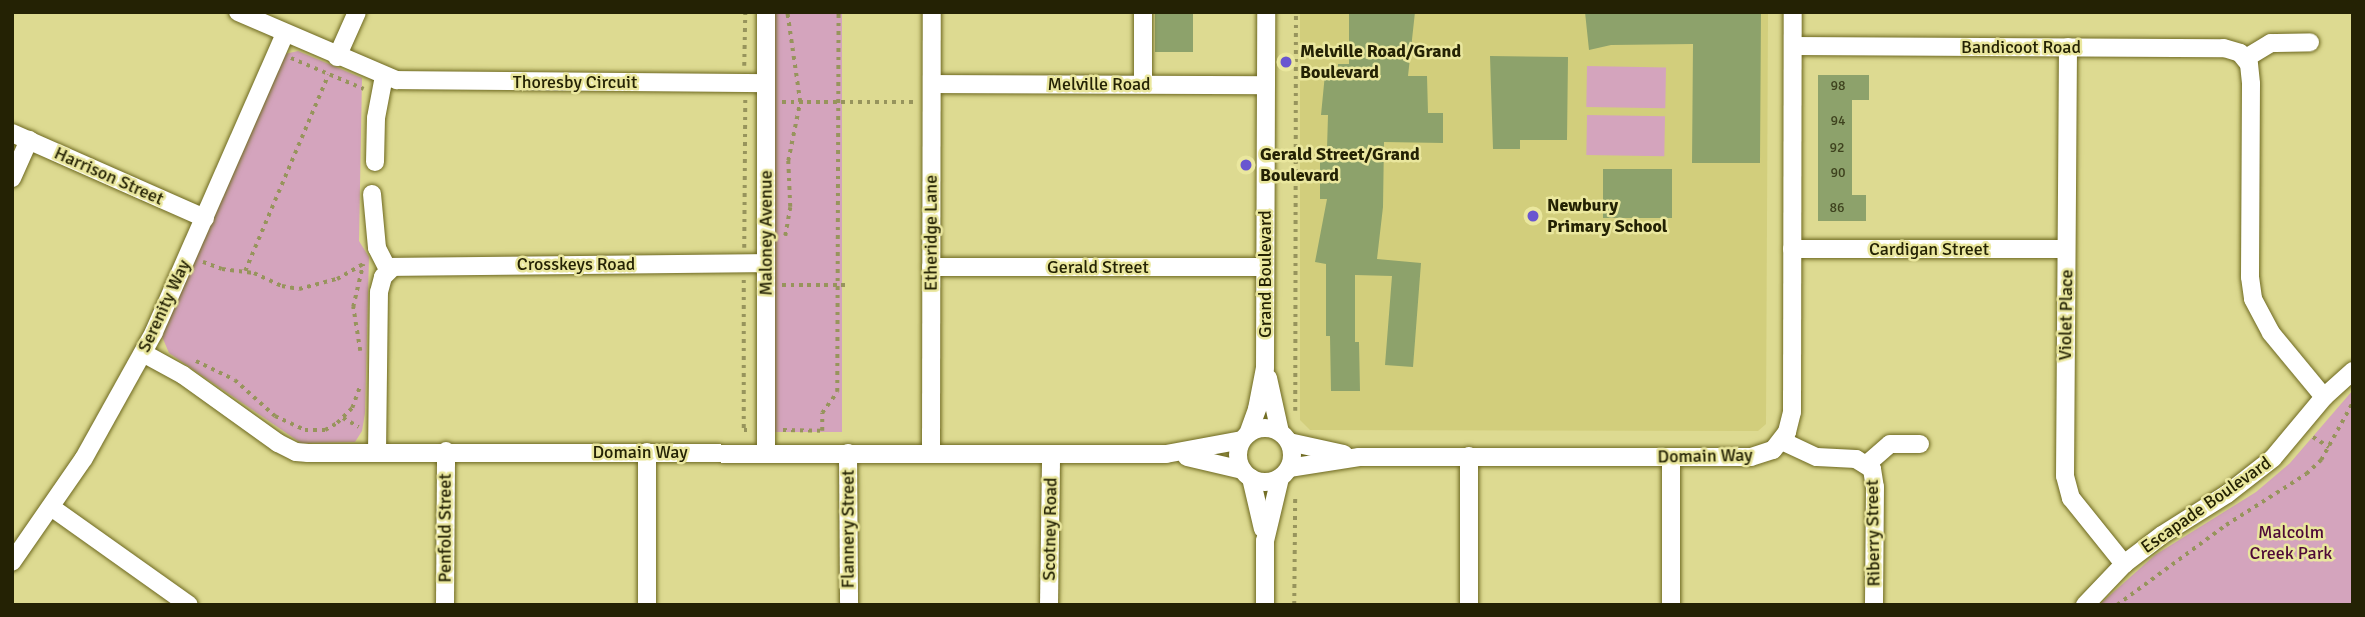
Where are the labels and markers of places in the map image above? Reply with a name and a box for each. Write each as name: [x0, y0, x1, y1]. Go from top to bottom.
place label: Melville Road/Grand Boulevard: [1300, 41, 1461, 84]
marker: Melville Road/Grand Boulevard: [1278, 54, 1294, 70]
place label: Gerald Street/Grand Boulevard: [1260, 144, 1420, 186]
marker: Gerald Street/Grand Boulevard: [1238, 157, 1254, 173]
place label: Newbury Primary School: [1547, 195, 1667, 238]
marker: Newbury Primary School: [1525, 208, 1541, 224]

